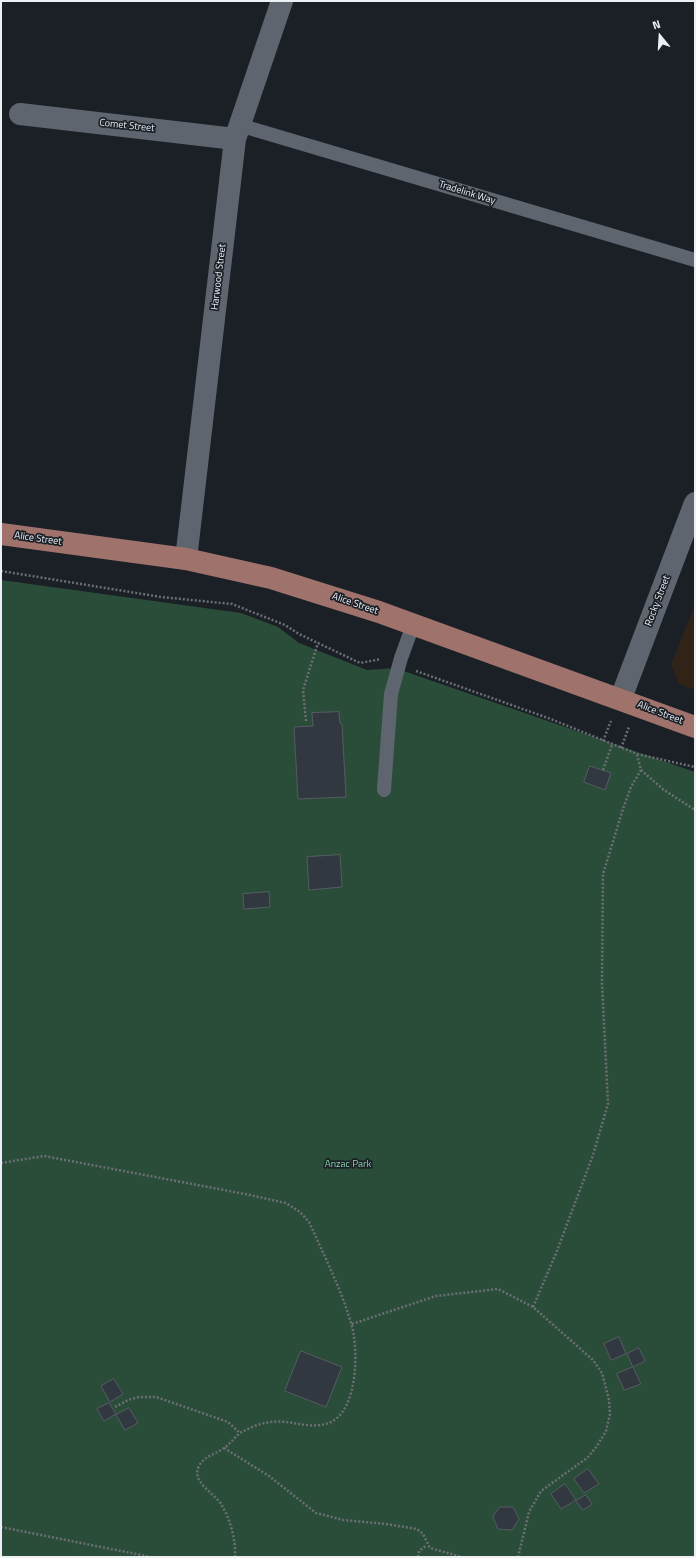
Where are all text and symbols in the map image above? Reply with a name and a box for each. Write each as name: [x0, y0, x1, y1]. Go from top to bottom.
north arrow: [640, 16, 680, 56]
text: N: [650, 16, 662, 33]
street label: Comet Street: [99, 117, 155, 135]
street label: Tradelink Way: [437, 179, 497, 207]
street label: Harwood Street: [209, 243, 229, 311]
street label: Alice Street: [14, 530, 62, 548]
street label: Rocky Street: [643, 574, 673, 628]
street label: Alice Street: [330, 591, 380, 617]
street label: Alice Street: [636, 699, 684, 727]
park label: Anzac Park: [325, 1159, 371, 1171]

